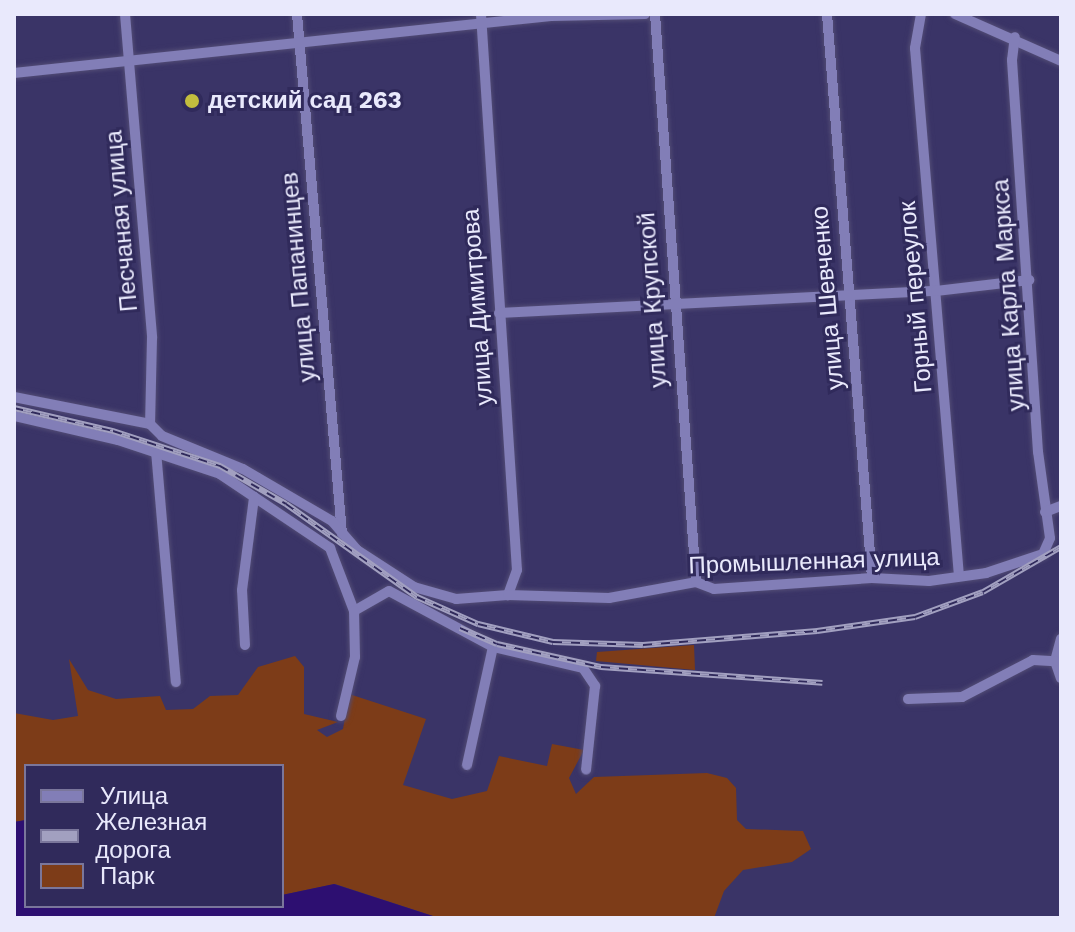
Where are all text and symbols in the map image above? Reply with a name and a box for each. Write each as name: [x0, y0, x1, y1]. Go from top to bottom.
place label: детский сад 263: [208, 87, 402, 115]
marker: детский сад 263: [183, 92, 201, 110]
street label: Песчаная улица: [100, 129, 144, 313]
street label: улица Папанинцев: [275, 171, 323, 383]
street label: улица Карла Маркса: [987, 178, 1031, 412]
street label: Горный переулок: [893, 200, 939, 394]
street label: улица Шевченко: [806, 205, 850, 391]
street label: улица Димитрова: [457, 208, 499, 406]
street label: улица Крупской: [633, 211, 673, 389]
street label: Промышленная улица: [688, 543, 940, 581]
legend: [24, 764, 284, 908]
text: Улица: [100, 782, 168, 810]
text: Железная дорога: [95, 808, 207, 864]
text: Парк: [100, 862, 154, 890]

